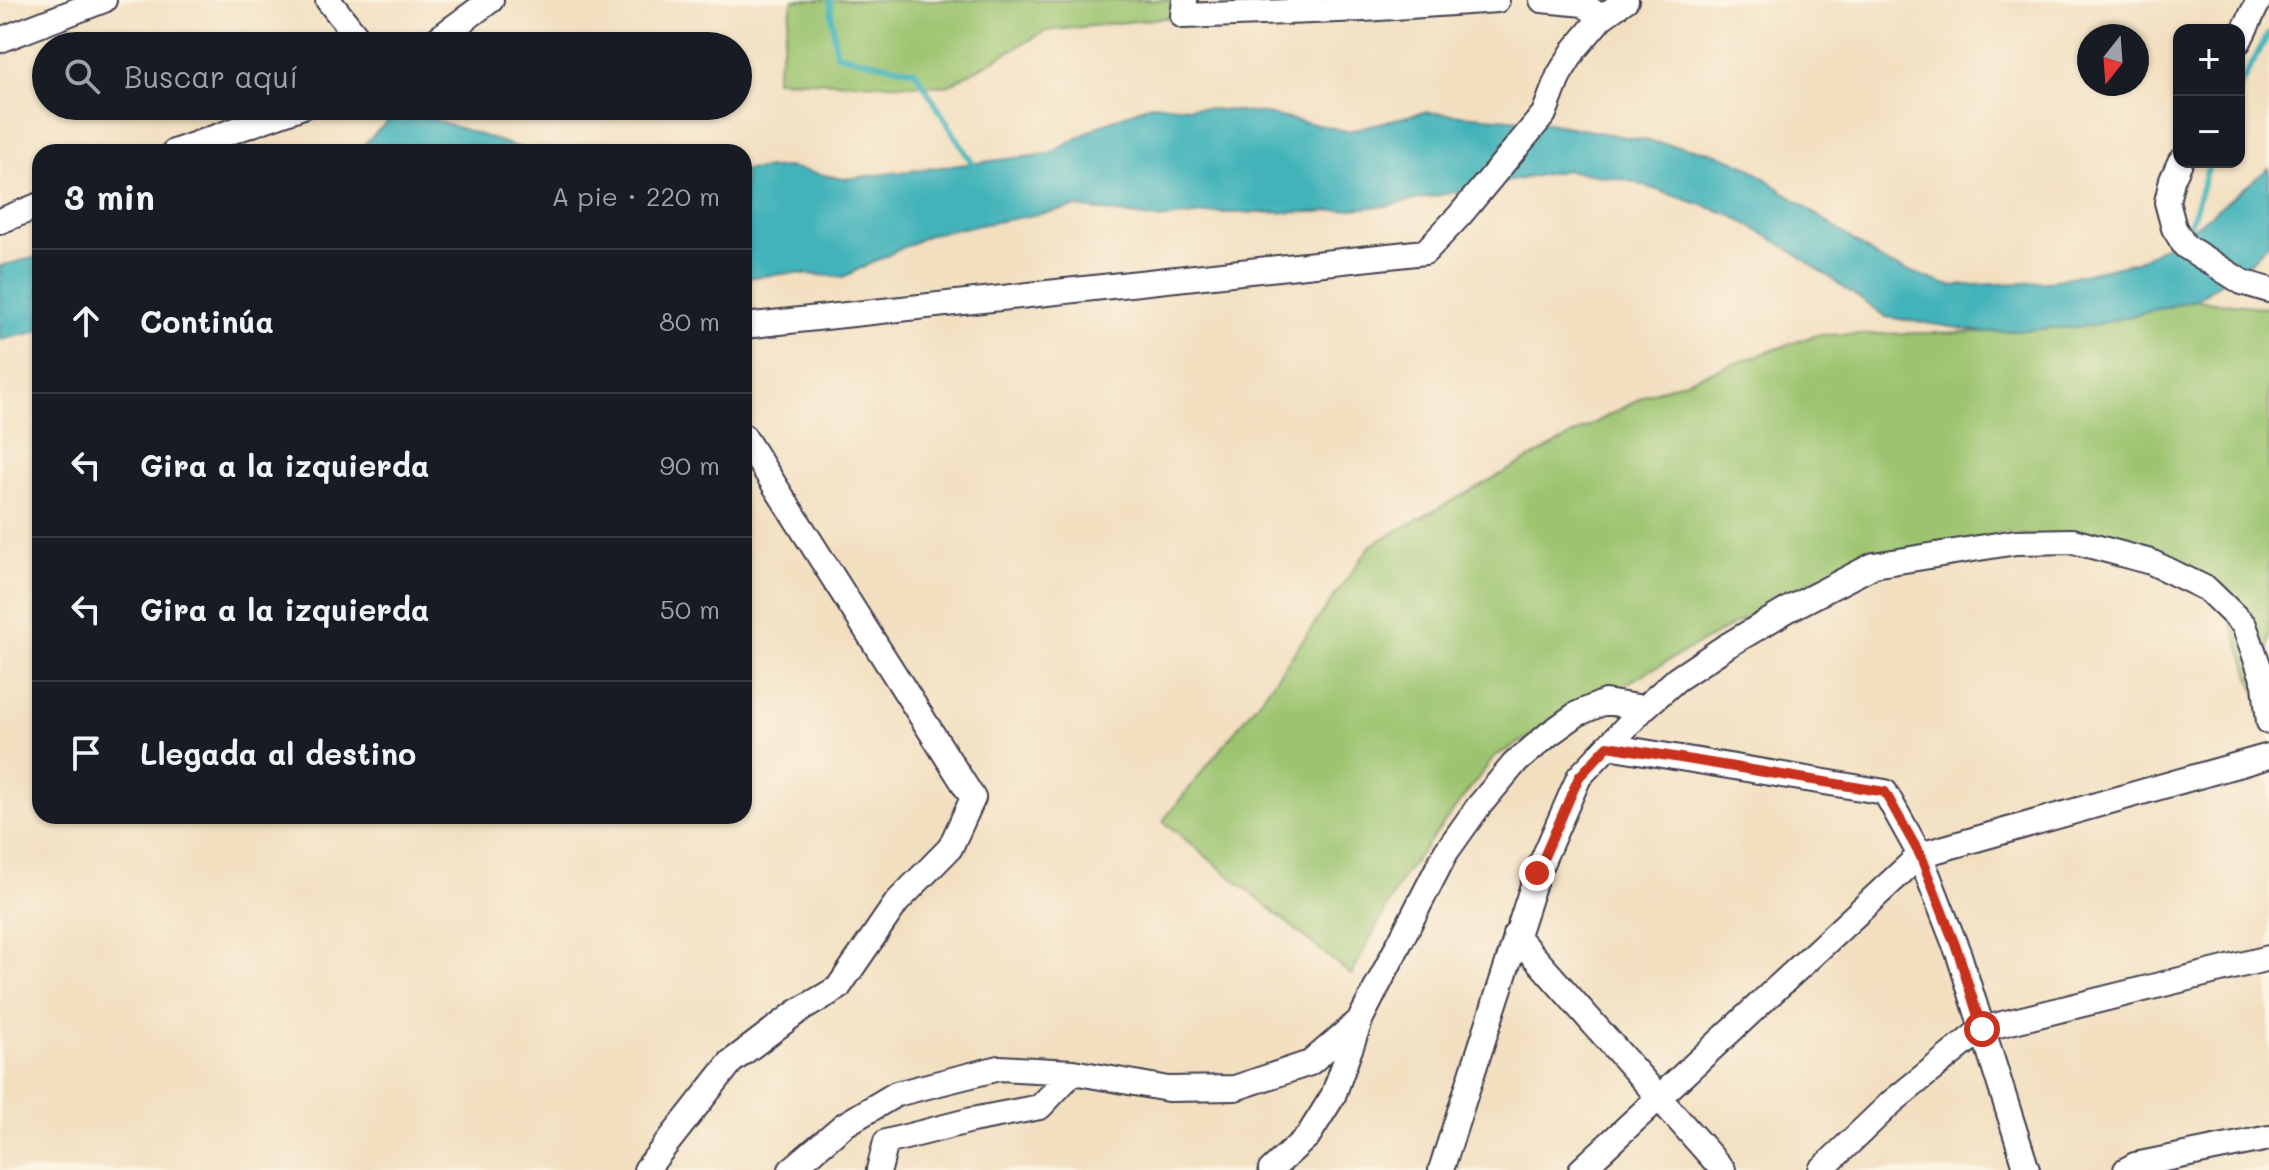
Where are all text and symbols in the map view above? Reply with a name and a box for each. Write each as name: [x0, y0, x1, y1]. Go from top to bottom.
north arrow: [2077, 24, 2149, 96]
map controls: [2173, 24, 2245, 168]
button: +: [2173, 24, 2245, 96]
search box: [32, 32, 752, 120]
icon: search: [60, 54, 104, 98]
text: Buscar aquí: [124, 56, 298, 96]
button: −: [2173, 96, 2245, 168]
text: 3 min: [64, 174, 155, 219]
text: A pie · 220 m: [552, 179, 720, 213]
icon: ahead: [64, 299, 108, 343]
text: Continúa: [140, 301, 274, 341]
text: 80 m: [659, 304, 720, 338]
icon: left: [64, 443, 108, 487]
text: Gira a la izquierda: [140, 445, 429, 485]
text: 90 m: [660, 448, 720, 482]
icon: left: [64, 587, 108, 631]
text: Gira a la izquierda: [140, 589, 429, 629]
text: 50 m: [660, 592, 720, 626]
icon: arrive: [64, 731, 108, 775]
text: Llegada al destino: [140, 733, 416, 773]
route end: [1519, 855, 1555, 891]
route start: [1964, 1011, 2000, 1047]

